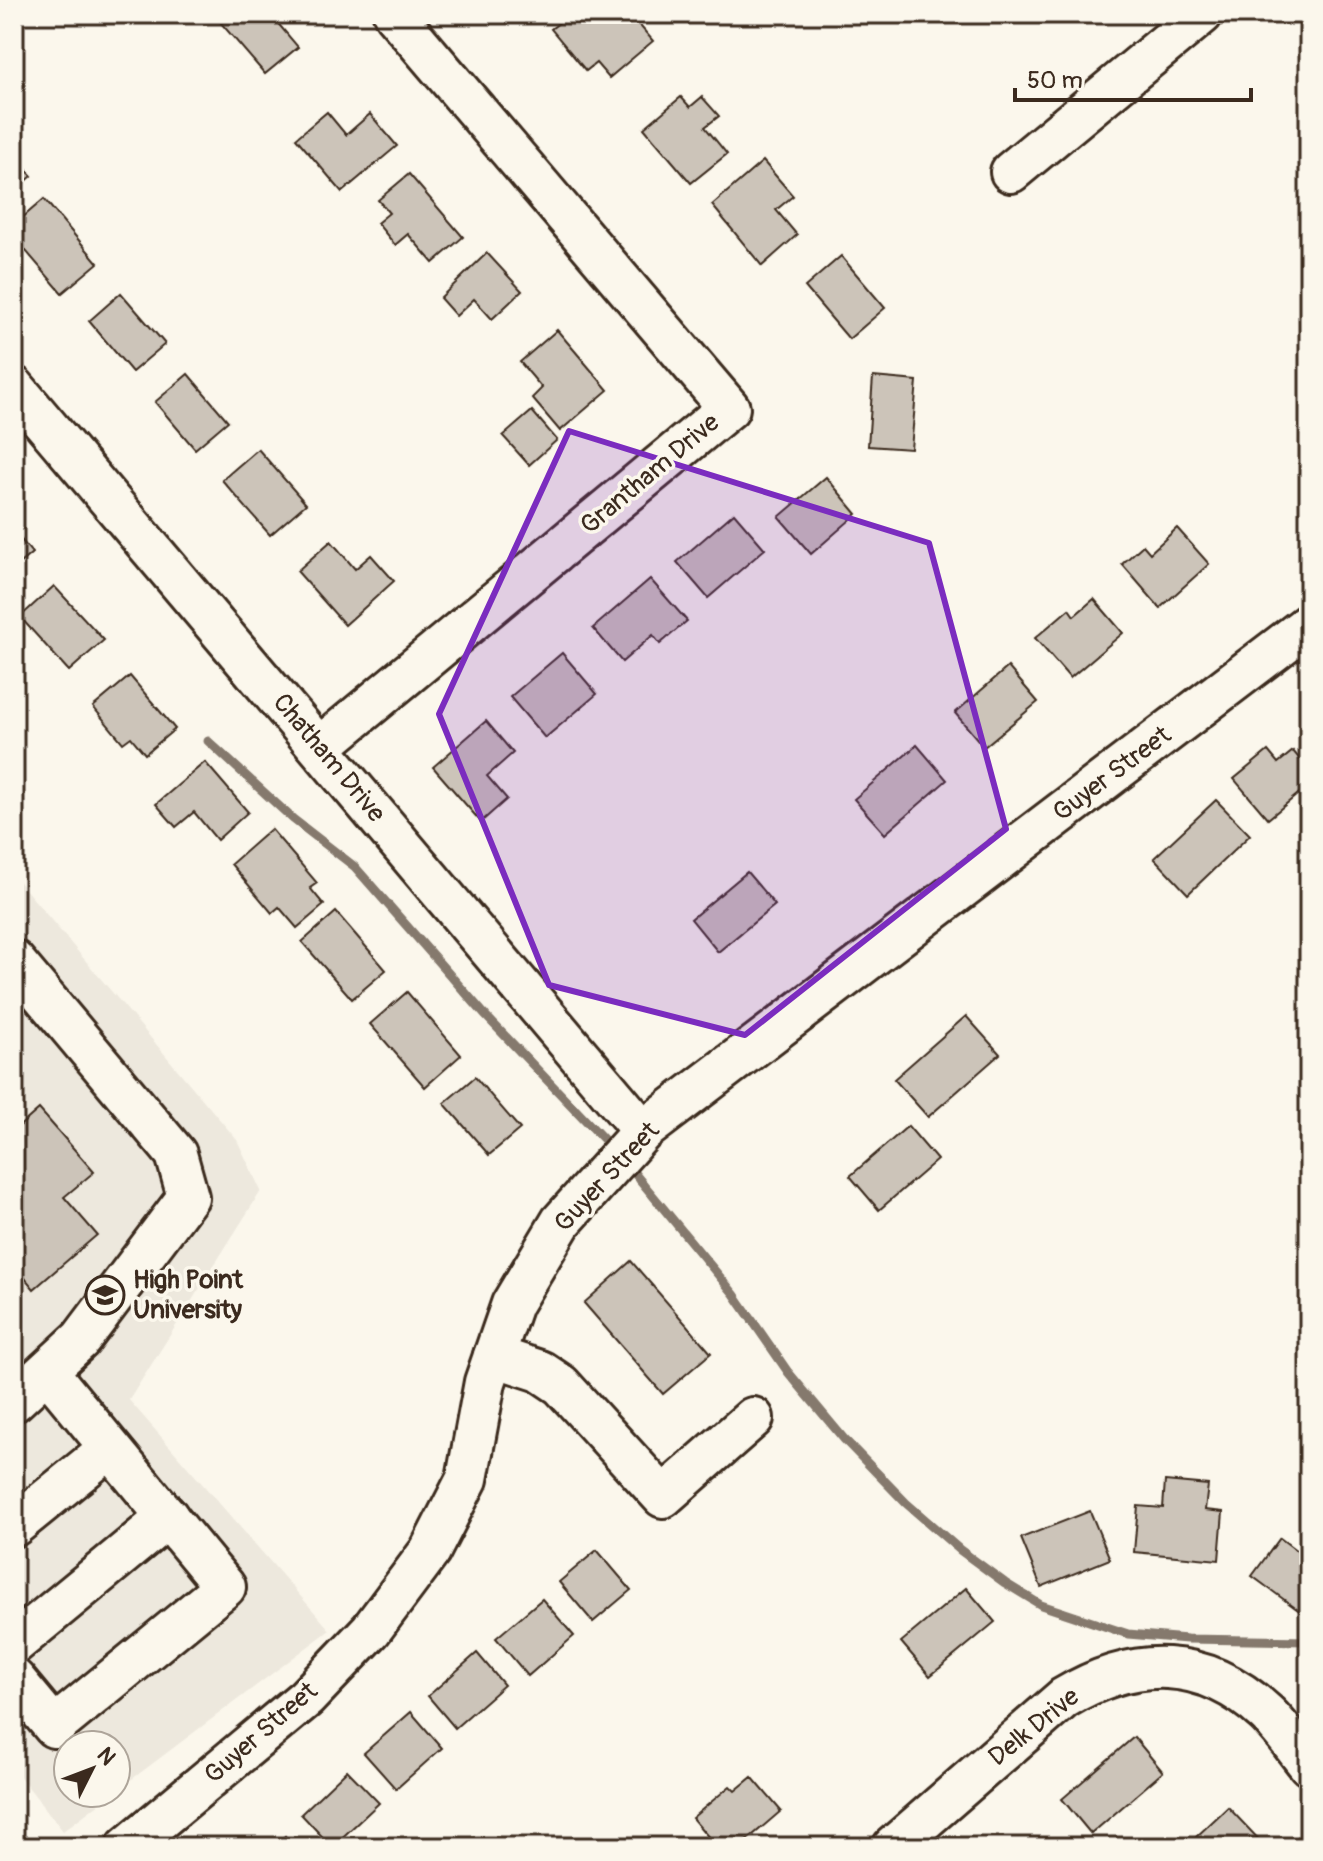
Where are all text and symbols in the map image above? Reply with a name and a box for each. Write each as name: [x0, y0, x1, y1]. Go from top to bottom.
scale bar: [1015, 52, 1251, 102]
text: 50 m: [1027, 66, 1083, 95]
street label: Grantham Drive: [574, 407, 726, 541]
street label: Chatham Drive: [266, 687, 392, 829]
street label: Guyer Street: [1047, 719, 1178, 829]
street label: Guyer Street: [548, 1115, 667, 1239]
place label: High Point University: [133, 1264, 243, 1326]
school or university icon: High Point University: [84, 1274, 126, 1316]
street label: Guyer Street: [198, 1675, 325, 1791]
street label: Delk Drive: [982, 1681, 1086, 1773]
north arrow: [52, 1729, 132, 1809]
text: N: [91, 1741, 122, 1771]

